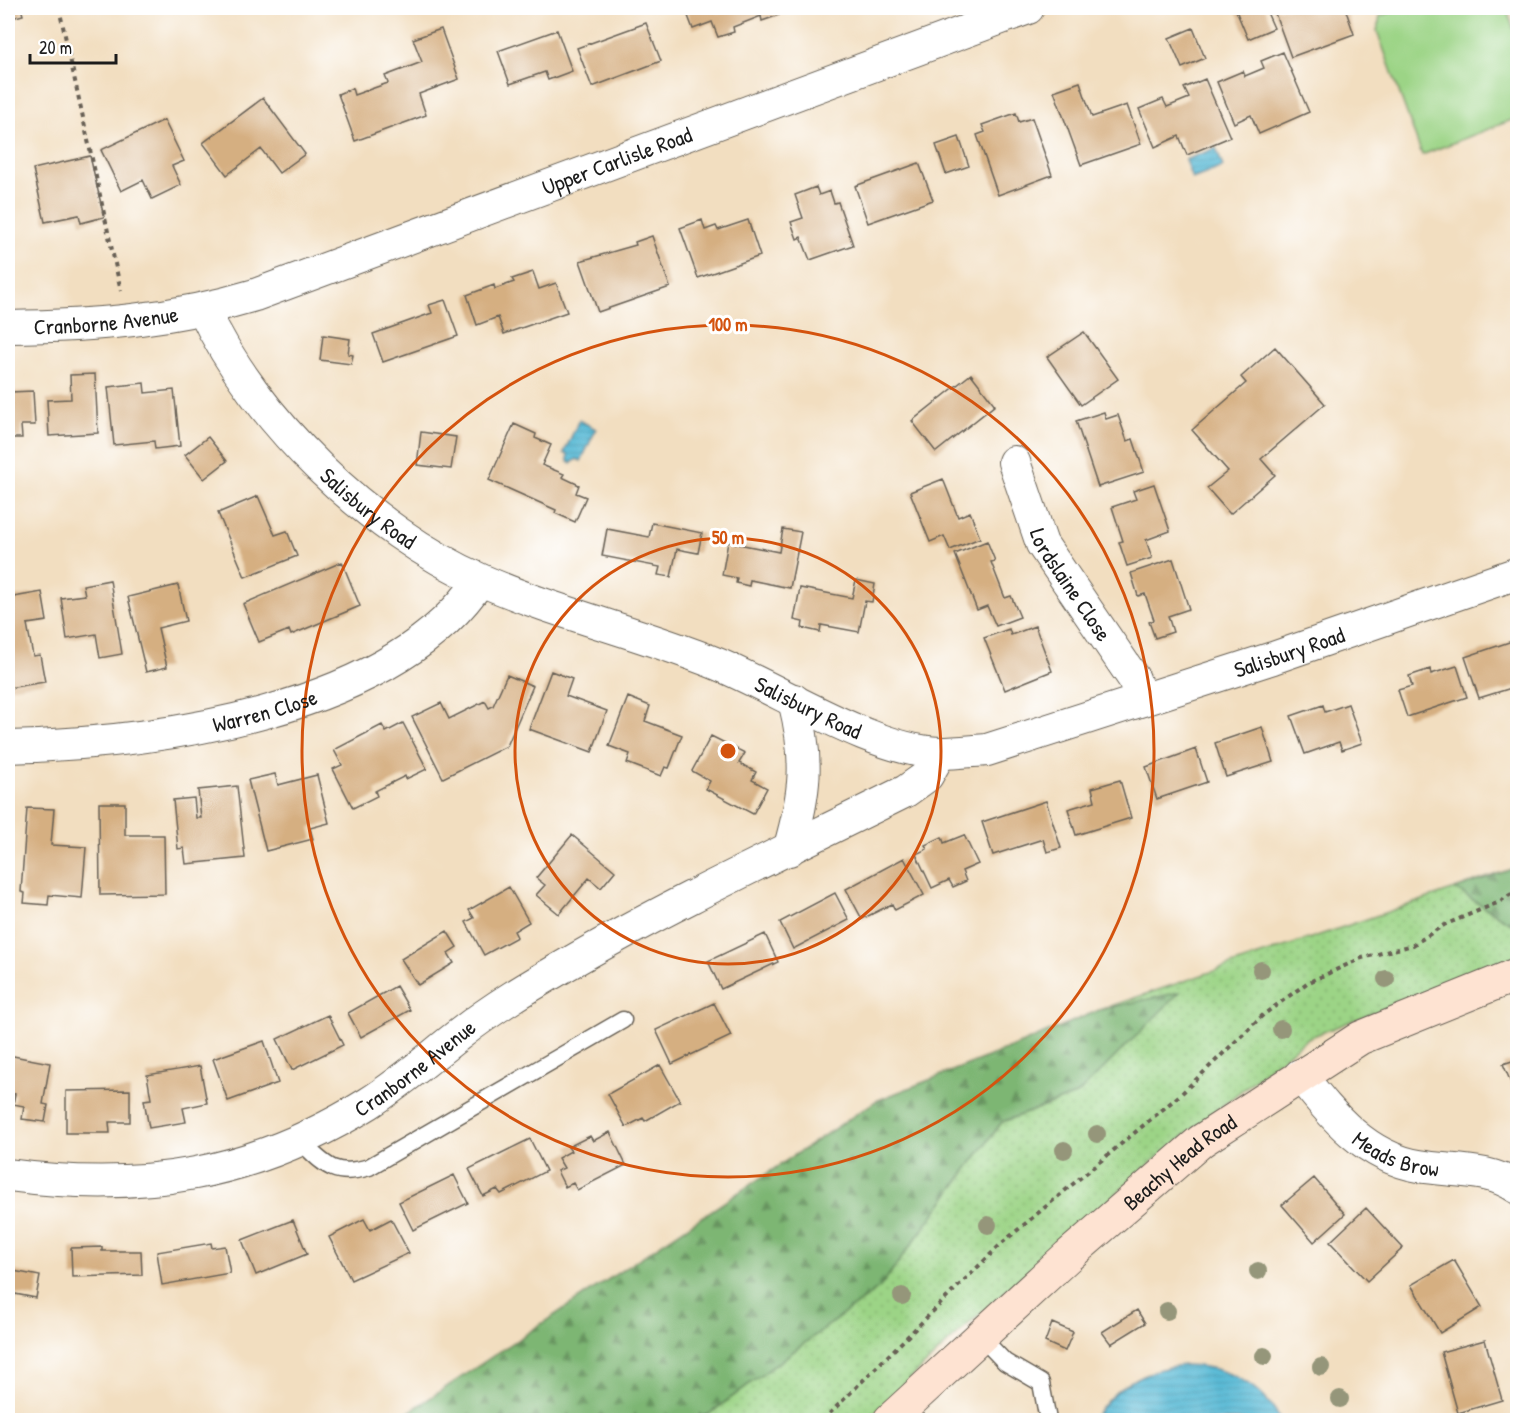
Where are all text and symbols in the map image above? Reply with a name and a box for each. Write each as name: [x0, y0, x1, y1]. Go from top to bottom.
scale bar: [30, 27, 116, 65]
text: 20 m: [39, 35, 72, 60]
street label: Upper Carlisle Road: [538, 119, 696, 202]
street label: Cranborne Avenue: [33, 299, 181, 342]
text: 100 m: [708, 312, 748, 337]
street label: Salisbury Road: [314, 461, 422, 556]
street label: Lordslaine Close: [1023, 524, 1119, 647]
text: 50 m: [712, 525, 744, 550]
street label: Salisbury Road: [1230, 619, 1349, 685]
street label: Salisbury Road: [750, 669, 866, 746]
street label: Warren Close: [210, 682, 321, 739]
centre of rings: [718, 741, 738, 761]
street label: Cranborne Avenue: [348, 1012, 482, 1124]
street label: Beachy Head Road: [1116, 1107, 1242, 1217]
street label: Meads Brow: [1346, 1124, 1440, 1184]

